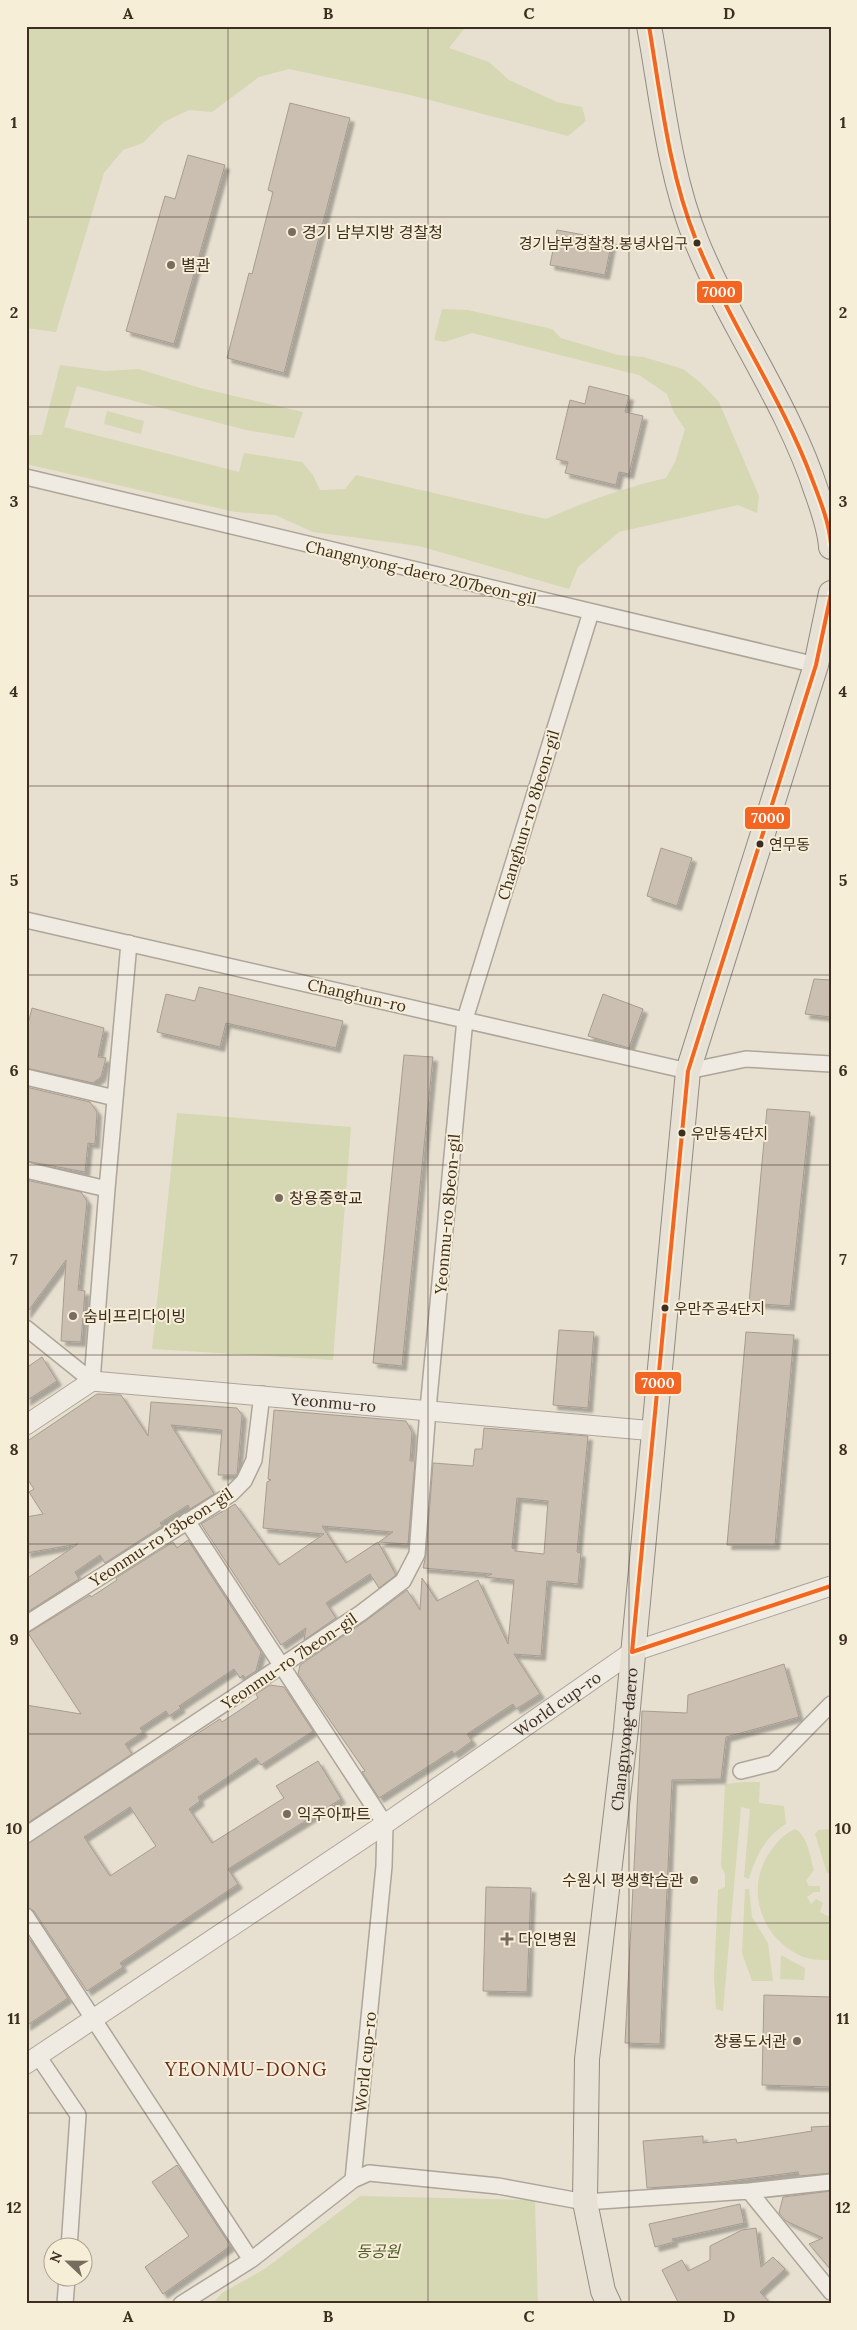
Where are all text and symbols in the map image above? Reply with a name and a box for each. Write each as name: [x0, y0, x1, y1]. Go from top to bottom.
text: A: [123, 3, 134, 23]
text: B: [323, 3, 334, 23]
text: C: [523, 3, 535, 23]
text: D: [723, 3, 735, 23]
text: 1: [11, 112, 17, 132]
text: 1: [840, 112, 846, 132]
place label: 경기 남부지방 경찰청: [302, 222, 443, 242]
marker: 경기 남부지방 경찰청: [286, 226, 298, 238]
place label: 경기남부경찰청.봉녕사입구: [519, 234, 688, 253]
marker: 경기남부경찰청.봉녕사입구: [692, 238, 702, 248]
place label: 별관: [181, 255, 211, 275]
marker: 별관: [165, 259, 177, 271]
line badge: 7000: [696, 280, 743, 304]
text: 7000: [702, 283, 736, 301]
text: 2: [10, 302, 18, 322]
text: 2: [839, 302, 847, 322]
text: 3: [10, 491, 19, 511]
text: 3: [839, 491, 848, 511]
street label: Changnyong-daero 207beon-gil: [304, 536, 538, 608]
text: 4: [10, 681, 19, 701]
text: 4: [839, 681, 848, 701]
street label: Changhun-ro 8beon-gil: [493, 727, 563, 903]
line badge: 7000: [744, 806, 791, 830]
text: 7000: [751, 809, 785, 827]
place label: 연무동: [769, 835, 810, 854]
marker: 연무동: [755, 839, 765, 849]
text: 5: [10, 870, 19, 890]
text: 5: [839, 870, 848, 890]
street label: Changhun-ro: [306, 974, 408, 1016]
text: 6: [9, 1060, 19, 1080]
text: 6: [838, 1060, 848, 1080]
place label: 우만동4단지: [691, 1124, 768, 1143]
marker: 우만동4단지: [677, 1128, 687, 1138]
street label: Yeonmu-ro 8beon-gil: [430, 1133, 464, 1296]
place label: 창용중학교: [289, 1188, 363, 1208]
marker: 창용중학교: [273, 1192, 285, 1204]
text: 7: [10, 1249, 18, 1269]
text: 7: [839, 1249, 847, 1269]
place label: 우만주공4단지: [674, 1299, 765, 1318]
marker: 우만주공4단지: [660, 1303, 670, 1313]
place label: 숨비프리다이빙: [83, 1306, 186, 1326]
marker: 숨비프리다이빙: [67, 1310, 79, 1322]
line badge: 7000: [634, 1371, 682, 1395]
text: 7000: [641, 1374, 675, 1392]
street label: Yeonmu-ro: [290, 1389, 377, 1416]
text: 8: [9, 1439, 19, 1459]
text: 8: [838, 1439, 848, 1459]
street label: Yeonmu-ro 13beon-gil: [85, 1483, 236, 1591]
street label: Yeonmu-ro 7beon-gil: [217, 1608, 361, 1714]
text: 9: [9, 1629, 19, 1649]
text: 9: [838, 1629, 848, 1649]
street label: World cup-ro: [510, 1667, 605, 1741]
street label: Changnyong-daero: [606, 1667, 642, 1812]
place label: 익주아파트: [297, 1804, 371, 1824]
marker: 익주아파트: [281, 1808, 293, 1820]
text: 10: [6, 1818, 22, 1838]
text: 10: [835, 1818, 851, 1838]
place label: 수원시 평생학습관: [562, 1870, 684, 1890]
marker: 수원시 평생학습관: [688, 1874, 700, 1886]
place label: 다인병원: [518, 1929, 577, 1949]
marker: 다인병원: [500, 1932, 514, 1946]
text: 11: [8, 2008, 21, 2028]
text: 11: [837, 2008, 850, 2028]
street label: World cup-ro: [350, 2011, 380, 2113]
place label: 창룡도서관: [713, 2031, 787, 2051]
marker: 창룡도서관: [791, 2035, 803, 2047]
district label: YEONMU-DONG: [164, 2057, 327, 2081]
text: 12: [6, 2197, 22, 2217]
text: 12: [835, 2197, 851, 2217]
north arrow: [42, 2238, 92, 2288]
park label: 동공원: [356, 2241, 401, 2261]
text: N: [46, 2249, 66, 2266]
text: A: [123, 2306, 134, 2326]
text: B: [323, 2306, 334, 2326]
text: C: [523, 2306, 535, 2326]
text: D: [723, 2306, 735, 2326]

